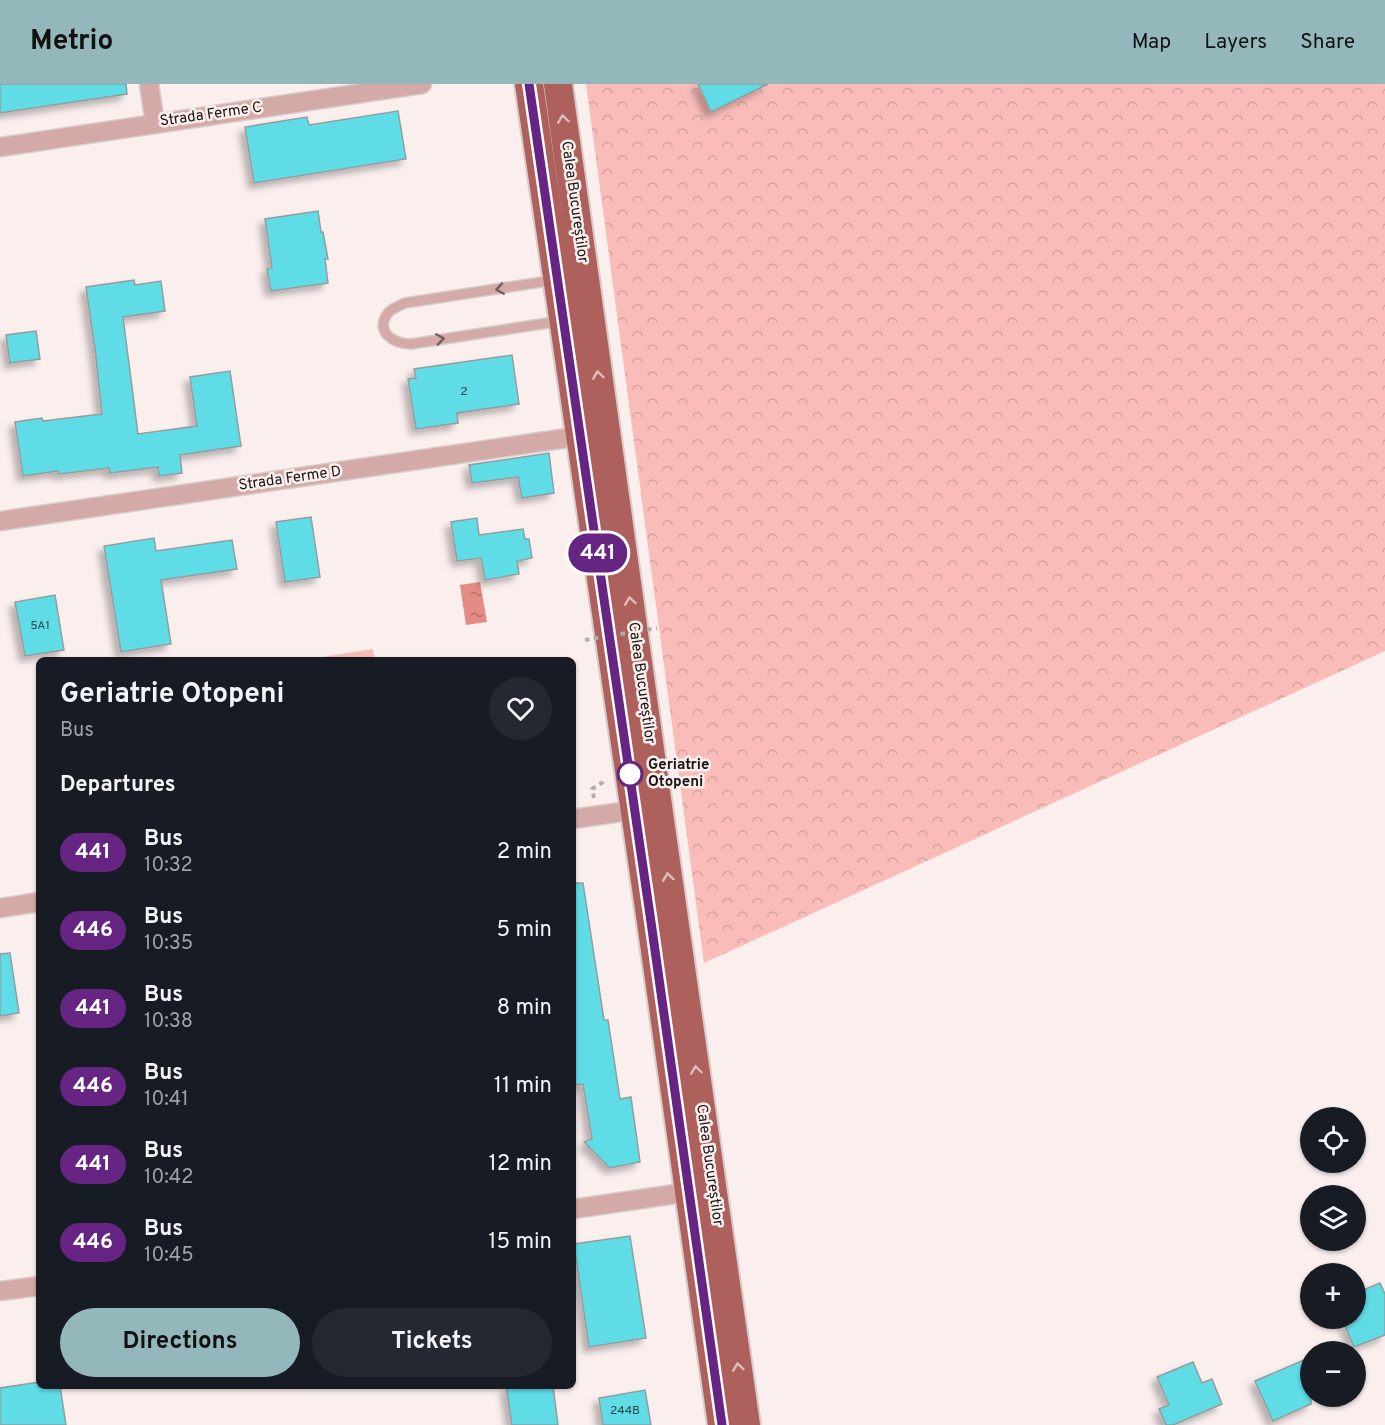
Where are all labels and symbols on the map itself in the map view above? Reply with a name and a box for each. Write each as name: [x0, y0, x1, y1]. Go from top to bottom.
street label: Strada Ferme C: [159, 98, 263, 132]
one-way arrow: [557, 115, 569, 124]
street label: Calea Bucureștilor: [556, 140, 592, 264]
one-way arrow: [495, 282, 504, 294]
one-way arrow: [435, 334, 445, 346]
one-way arrow: [593, 370, 605, 380]
house number: 2: [460, 384, 468, 400]
street label: Strada Ferme D: [237, 462, 343, 496]
line badge: 441: [564, 534, 632, 572]
one-way arrow: [624, 596, 636, 605]
house number: 5A1: [30, 618, 50, 634]
street label: Calea Bucureștilor: [623, 621, 659, 745]
place label: Geriatrie Otopeni: [648, 756, 709, 792]
marker: Geriatrie Otopeni: [617, 761, 643, 787]
one-way arrow: [663, 872, 675, 882]
one-way arrow: [690, 1065, 702, 1075]
street label: Calea Bucureștilor: [691, 1103, 727, 1227]
one-way arrow: [732, 1362, 744, 1372]
house number: 244B: [610, 1403, 640, 1419]

